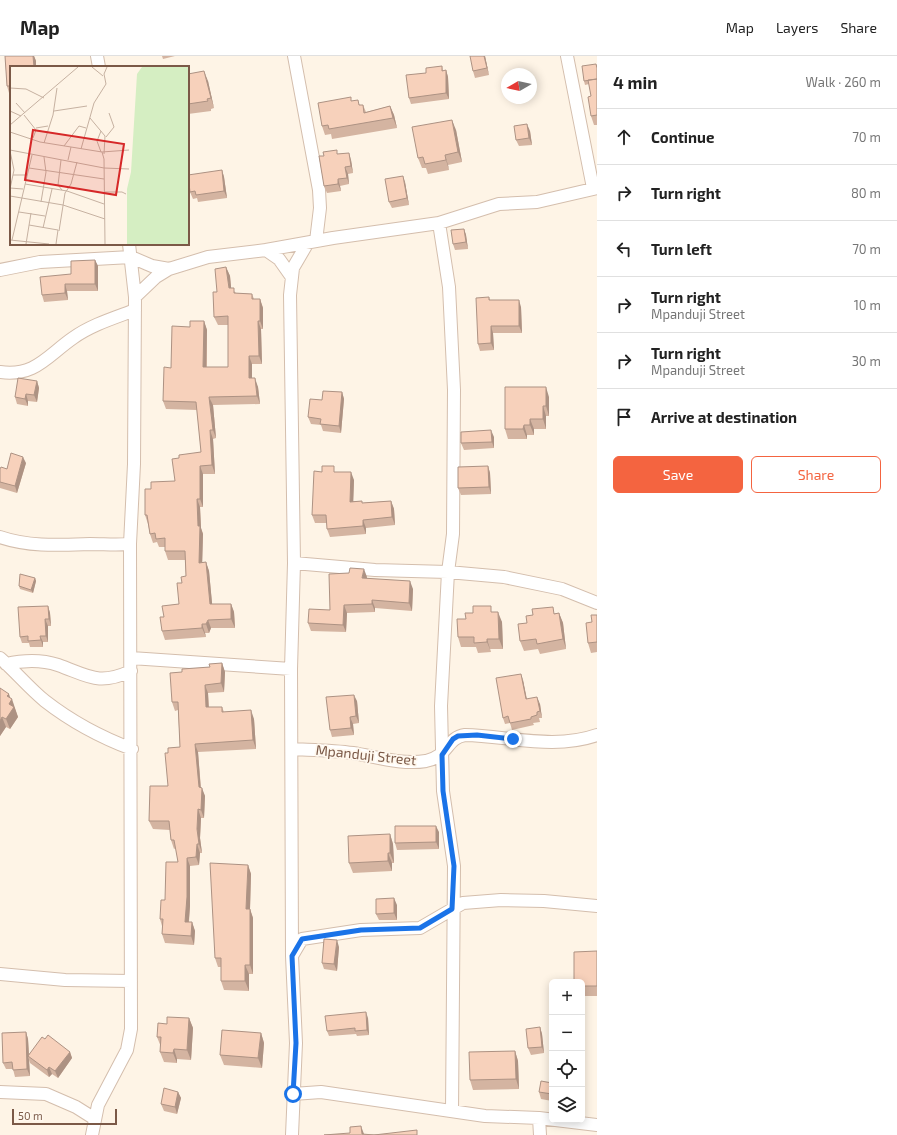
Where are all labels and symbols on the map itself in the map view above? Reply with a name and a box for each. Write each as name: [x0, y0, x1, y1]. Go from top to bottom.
inset map: [10, 66, 189, 245]
north arrow: [501, 68, 537, 104]
route end: [504, 730, 522, 748]
street label: Mpanduji Street: [315, 741, 417, 768]
route start: [284, 1085, 302, 1103]
scale bar: [12, 1107, 117, 1126]

